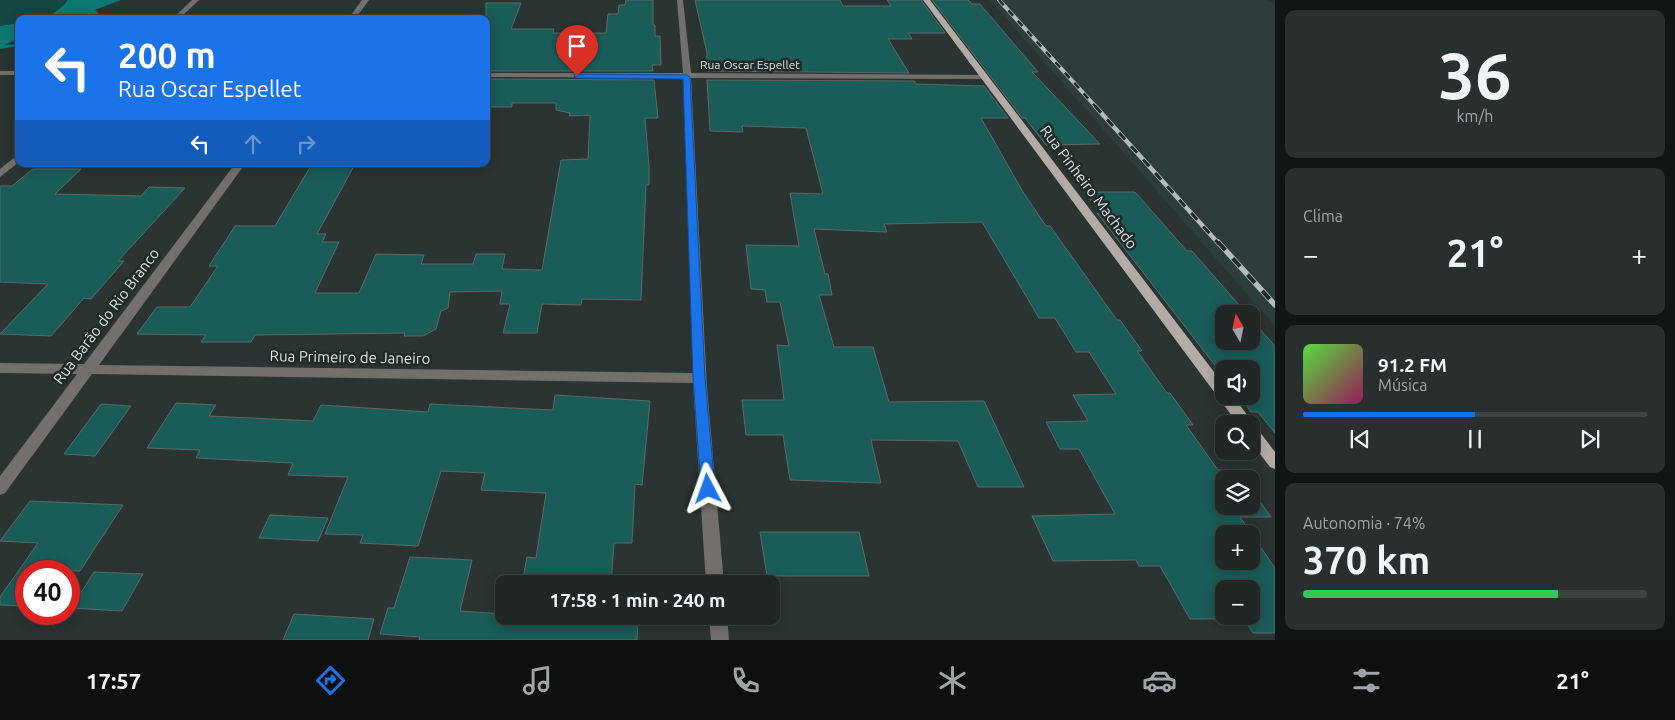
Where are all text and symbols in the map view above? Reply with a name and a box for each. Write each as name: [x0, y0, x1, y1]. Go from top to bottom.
pin: [556, 25, 598, 76]
icon: arrive: [563, 32, 591, 60]
icon: left: [35, 35, 100, 100]
text: 200 m: [118, 35, 216, 75]
text: 36: [1438, 38, 1512, 111]
street label: Rua Oscar Espellet: [700, 58, 800, 71]
text: Rua Oscar Espellet: [118, 76, 301, 101]
text: km/h: [1457, 107, 1493, 125]
street label: Rua Pinheiro Machado: [1037, 122, 1141, 252]
icon: left: [186, 130, 214, 158]
icon: ahead: [239, 130, 267, 158]
icon: right: [292, 130, 320, 158]
text: Clima: [1303, 207, 1343, 225]
text: 21°: [1447, 232, 1503, 274]
text: −: [1303, 239, 1319, 270]
text: +: [1631, 239, 1647, 270]
street label: Rua Barão do Rio Branco: [49, 245, 163, 387]
north arrow: [1215, 305, 1260, 350]
map controls: [1215, 305, 1260, 625]
street label: Rua Primeiro de Janeiro: [270, 347, 430, 367]
text: 91.2 FM: [1378, 354, 1447, 376]
button: sound: [1215, 360, 1260, 405]
text: Música: [1378, 376, 1428, 394]
button: search: [1215, 415, 1260, 460]
icon: previous: [1346, 425, 1374, 453]
icon: pause: [1461, 425, 1489, 453]
icon: next: [1576, 425, 1604, 453]
position arrow: [681, 462, 733, 514]
button: layers: [1215, 470, 1260, 515]
text: Autonomia · 74%: [1303, 514, 1425, 532]
button: +: [1215, 525, 1260, 570]
text: 370 km: [1303, 539, 1430, 581]
speed limit sign: 40: [15, 560, 80, 625]
button: −: [1215, 580, 1260, 625]
text: 17:58 · 1 min · 240 m: [550, 589, 725, 611]
icon: directions: [313, 663, 348, 698]
icon: music: [520, 663, 555, 698]
icon: phone: [728, 663, 763, 698]
icon: climate: [935, 663, 970, 698]
icon: car: [1142, 663, 1177, 698]
icon: filters: [1349, 663, 1384, 698]
text: 17:57: [86, 668, 141, 693]
text: 21°: [1556, 668, 1589, 693]

